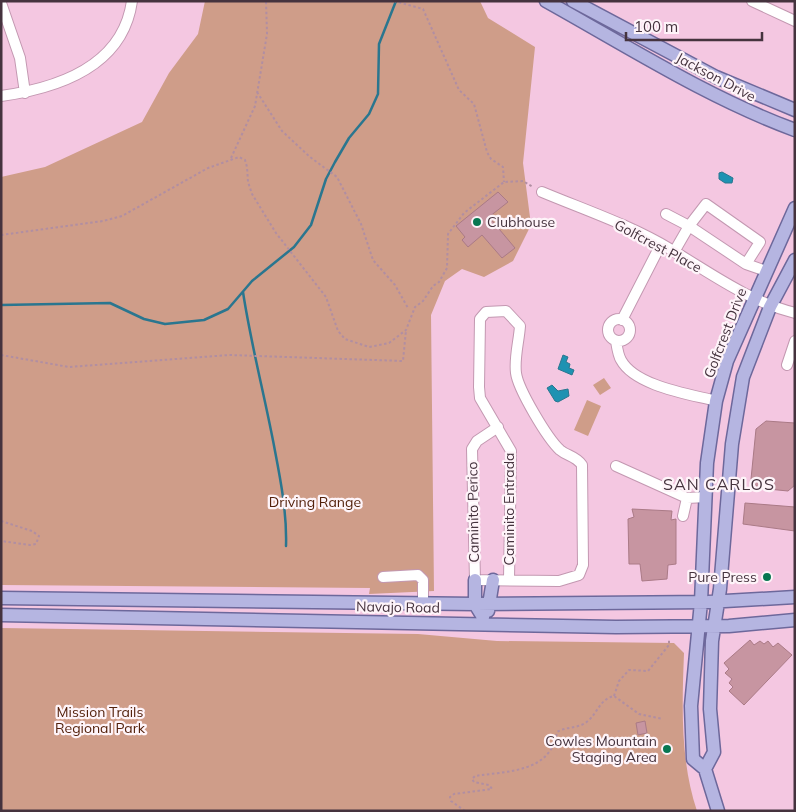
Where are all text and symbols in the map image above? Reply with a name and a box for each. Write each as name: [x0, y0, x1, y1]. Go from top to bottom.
scale bar: [626, 10, 762, 42]
text: 100 m: [634, 17, 678, 36]
street label: Jackson Drive: [673, 48, 759, 106]
place label: Clubhouse: [487, 213, 555, 231]
street label: Golfcrest Place: [611, 215, 705, 277]
marker: Clubhouse: [471, 216, 483, 228]
street label: Golfcrest Drive: [700, 285, 750, 381]
street label: Caminito Entrada: [500, 453, 518, 565]
street label: Caminito Perico: [463, 461, 483, 563]
district label: SAN CARLOS: [663, 474, 775, 494]
park label: Driving Range: [269, 493, 361, 511]
place label: Pure Press: [688, 568, 757, 586]
marker: Pure Press: [761, 571, 773, 583]
street label: Navajo Road: [356, 597, 440, 617]
park label: Mission Trails Regional Park: [55, 703, 146, 737]
place label: Cowles Mountain Staging Area: [545, 732, 657, 766]
marker: Cowles Mountain Staging Area: [661, 743, 673, 755]

